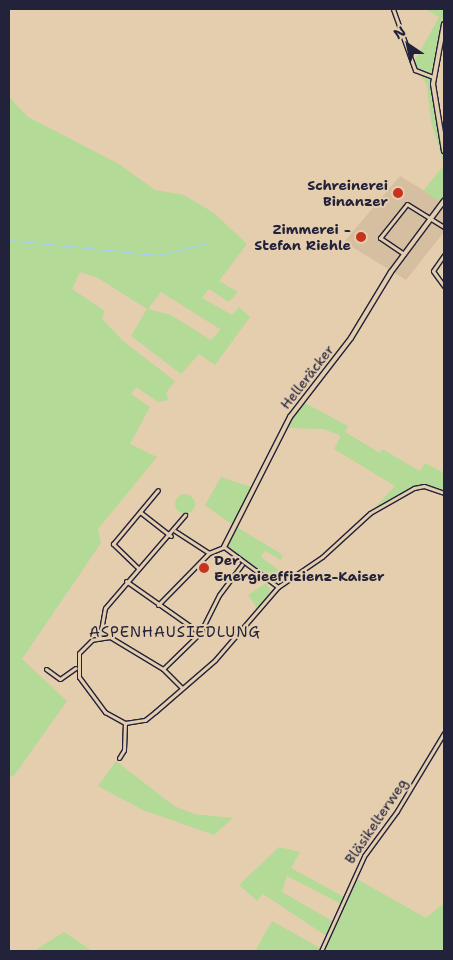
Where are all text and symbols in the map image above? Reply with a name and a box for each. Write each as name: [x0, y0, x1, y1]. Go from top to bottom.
north arrow: [383, 20, 433, 70]
text: N: [390, 22, 409, 43]
place label: Schreinerei Binanzer: [307, 177, 388, 210]
marker: Schreinerei Binanzer: [392, 187, 404, 199]
place label: Zimmerei - Stefan Riehle: [254, 221, 351, 253]
marker: Zimmerei - Stefan Riehle: [355, 231, 367, 243]
street label: Helleräcker: [277, 342, 337, 412]
place label: Der Energieeffizienz-Kaiser: [214, 552, 384, 584]
marker: Der Energieeffizienz-Kaiser: [198, 562, 210, 574]
district label: ASPENHAUSIEDLUNG: [87, 624, 263, 642]
street label: Bläsikelterweg: [341, 775, 411, 867]

